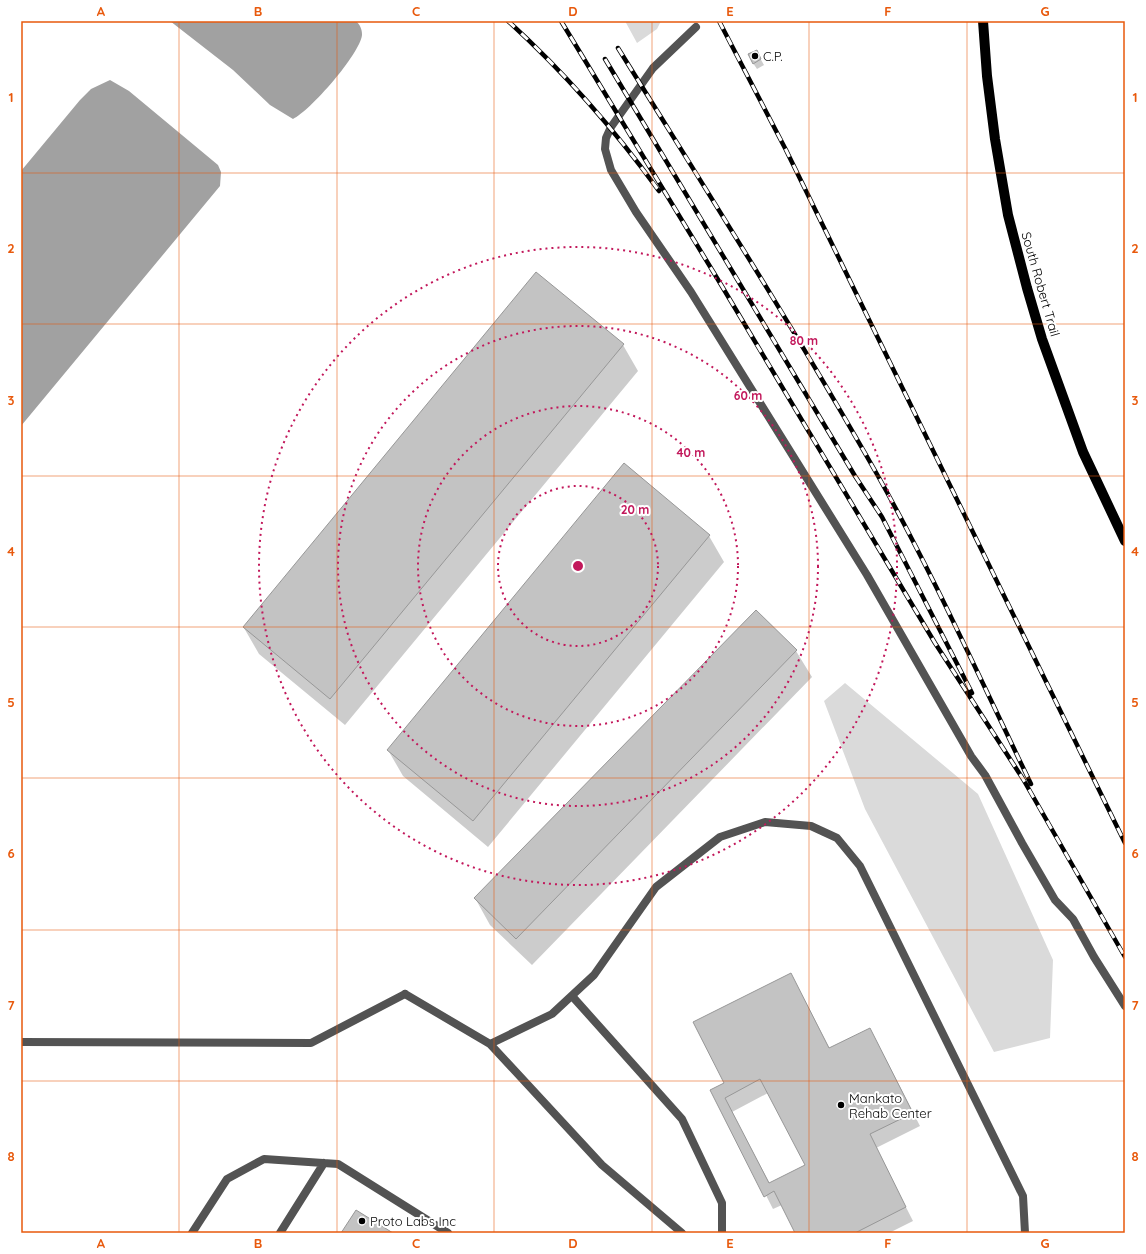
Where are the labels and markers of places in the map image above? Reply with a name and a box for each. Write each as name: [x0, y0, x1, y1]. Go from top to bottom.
place label: C.P.: [763, 48, 783, 64]
marker: C.P.: [750, 51, 760, 61]
centre of rings: [571, 559, 585, 573]
place label: Mankato Rehab Center: [849, 1090, 932, 1121]
marker: Mankato Rehab Center: [836, 1100, 846, 1110]
place label: Proto Labs Inc: [370, 1213, 456, 1229]
marker: Proto Labs Inc: [357, 1216, 367, 1226]

